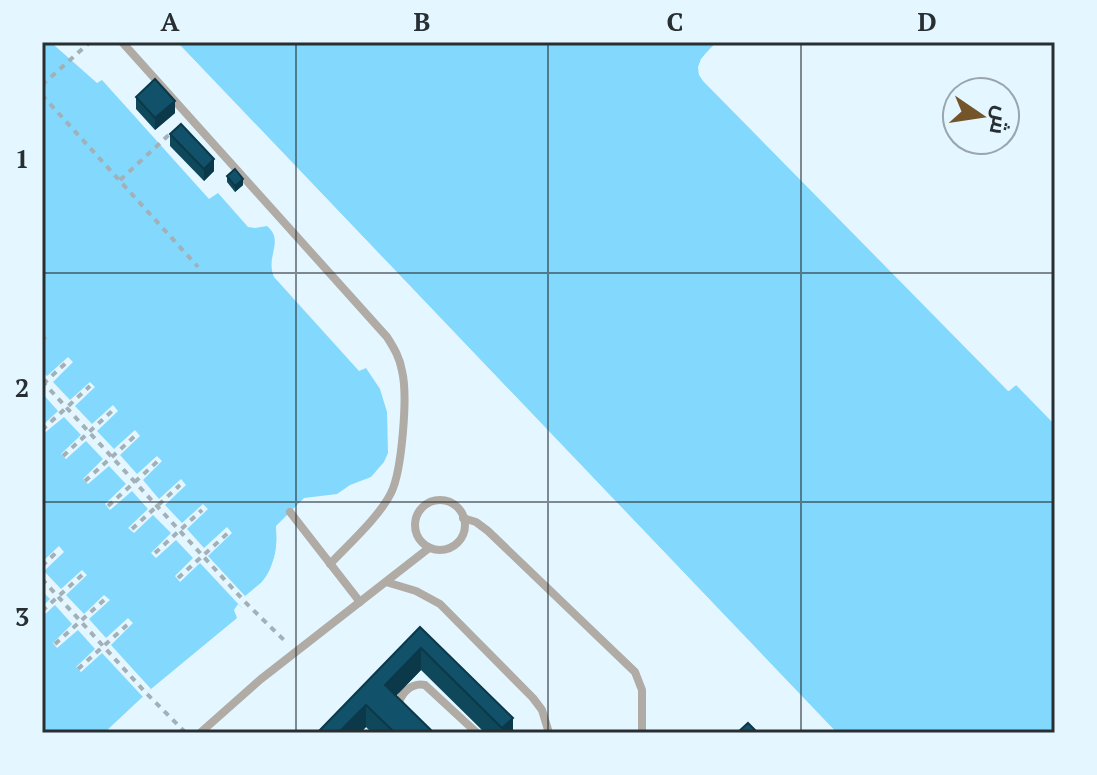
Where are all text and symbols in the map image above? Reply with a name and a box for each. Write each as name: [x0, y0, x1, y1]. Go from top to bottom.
text: A: [161, 4, 180, 38]
text: B: [414, 4, 430, 38]
text: C: [667, 4, 683, 38]
text: D: [917, 4, 937, 38]
north arrow: [941, 76, 1021, 156]
text: ش: [984, 104, 1018, 138]
text: 1: [15, 141, 29, 175]
text: 2: [15, 370, 29, 404]
text: 3: [15, 599, 29, 633]

